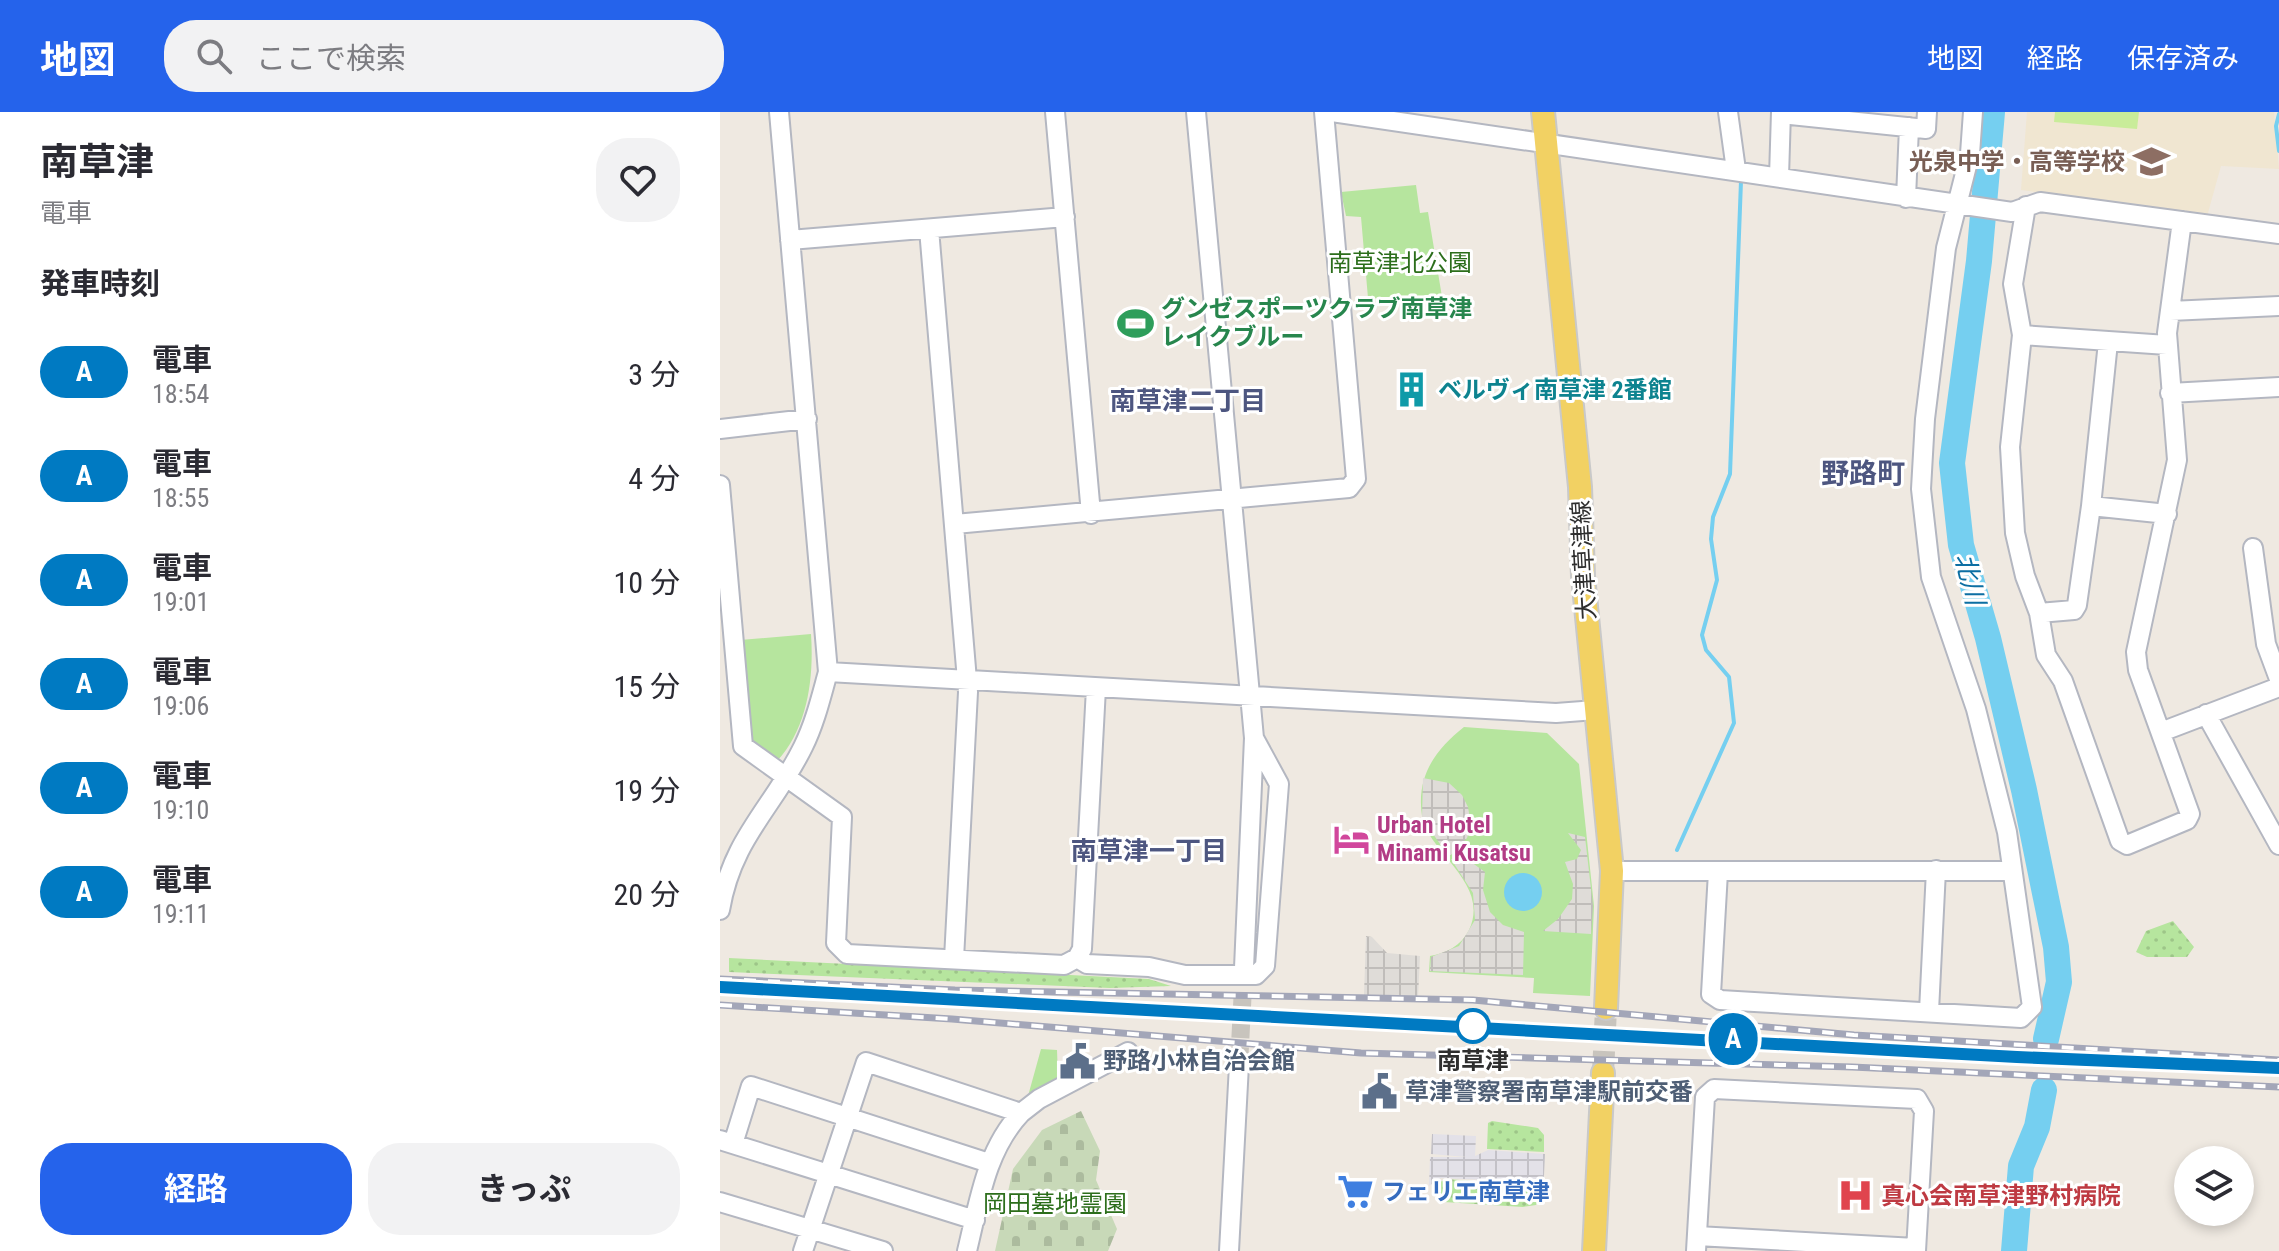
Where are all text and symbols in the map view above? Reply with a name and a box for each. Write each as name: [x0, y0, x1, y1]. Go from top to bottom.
search box: [164, 20, 724, 92]
icon: search: [192, 34, 236, 78]
text: 地図: [40, 38, 116, 82]
text: ここで検索: [256, 41, 406, 76]
text: 地図: [1927, 42, 1983, 75]
text: 経路: [2027, 42, 2083, 75]
text: 保存済み: [2127, 42, 2239, 75]
button: heart: [596, 138, 680, 222]
text: 南草津: [40, 140, 154, 184]
school or university icon: 光泉中学・高等学校: [2132, 143, 2170, 181]
place label: 光泉中学・高等学校: [1909, 148, 2125, 176]
text: 電車: [40, 198, 92, 228]
park label: 南草津北公園: [1328, 249, 1472, 277]
text: 発車時刻: [40, 266, 160, 301]
place label: グンゼスポーツクラブ南草津 レイクブルー: [1161, 295, 1473, 351]
sports icon: グンゼスポーツクラブ南草津 レイクブルー: [1116, 304, 1154, 342]
text: 電車: [152, 342, 212, 377]
text: A: [76, 355, 92, 388]
text: 3 分: [628, 357, 680, 392]
building icon: ベルヴィ南草津 2番館: [1393, 371, 1431, 409]
place label: ベルヴィ南草津 2番館: [1438, 376, 1672, 404]
text: 18:54: [152, 379, 209, 409]
district label: 南草津二丁目: [1110, 386, 1266, 416]
text: 電車: [152, 446, 212, 481]
district label: 野路町: [1821, 457, 1905, 490]
text: A: [76, 459, 92, 492]
text: 4 分: [628, 461, 680, 496]
text: 18:55: [152, 483, 209, 513]
street label: 大津草津線: [1567, 499, 1601, 621]
text: 電車: [152, 550, 212, 585]
water label: 北川: [1949, 550, 1992, 611]
text: A: [76, 563, 92, 596]
text: 10 分: [613, 565, 680, 600]
text: 19:01: [152, 587, 209, 617]
text: 電車: [152, 654, 212, 689]
text: A: [76, 667, 92, 700]
text: 15 分: [613, 669, 680, 704]
text: 19:06: [152, 691, 209, 721]
text: 電車: [152, 758, 212, 793]
text: A: [76, 771, 92, 804]
text: 19 分: [613, 773, 680, 808]
text: 19:10: [152, 795, 209, 825]
place label: Urban Hotel Minami Kusatsu: [1377, 811, 1531, 867]
hotel icon: Urban Hotel Minami Kusatsu: [1332, 820, 1370, 858]
district label: 南草津一丁目: [1071, 836, 1227, 866]
text: 電車: [152, 862, 212, 897]
text: A: [76, 875, 92, 908]
text: 20 分: [613, 877, 680, 912]
text: 19:11: [152, 899, 209, 929]
marker: 南草津: [1456, 1009, 1490, 1043]
line badge: A: [1707, 1013, 1759, 1065]
text: A: [1725, 1022, 1741, 1055]
public building icon: 野路小林自治会館: [1058, 1042, 1096, 1080]
place label: 野路小林自治会館: [1103, 1047, 1295, 1075]
place label: 南草津: [1437, 1047, 1509, 1075]
public building icon: 草津警察署南草津駅前交番: [1360, 1073, 1398, 1111]
place label: 草津警察署南草津駅前交番: [1405, 1078, 1693, 1106]
button: 経路: [40, 1143, 352, 1235]
button: きっぷ: [368, 1143, 680, 1235]
map controls: [2174, 1146, 2254, 1226]
button: layers: [2174, 1146, 2254, 1226]
supermarket icon: フェリエ南草津: [1337, 1173, 1375, 1211]
hospital icon: 真心会南草津野村病院: [1836, 1177, 1874, 1215]
place label: フェリエ南草津: [1382, 1178, 1550, 1206]
place label: 真心会南草津野村病院: [1881, 1182, 2121, 1210]
park label: 岡田墓地霊園: [983, 1190, 1127, 1218]

